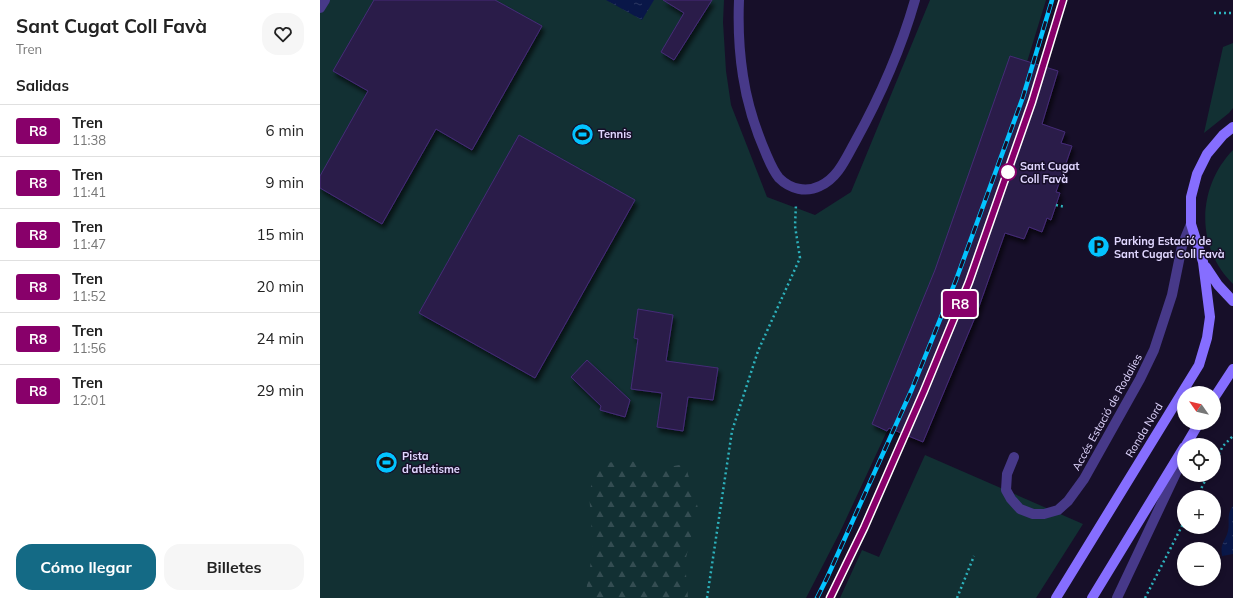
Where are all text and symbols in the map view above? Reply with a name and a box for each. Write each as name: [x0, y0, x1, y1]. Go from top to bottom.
button: heart: [262, 13, 304, 55]
text: Sant Cugat Coll Favà: [16, 14, 207, 38]
text: Tren: [16, 41, 42, 57]
text: Salidas: [16, 76, 69, 95]
text: Tren: [72, 113, 103, 132]
text: 6 min: [266, 121, 304, 140]
sports icon: Tennis: [570, 121, 596, 147]
text: R8: [29, 122, 47, 140]
place label: Tennis: [598, 127, 632, 141]
text: 11:38: [72, 132, 106, 148]
place label: Sant Cugat Coll Favà: [1020, 159, 1080, 186]
marker: Sant Cugat Coll Favà: [999, 163, 1017, 181]
text: Tren: [72, 165, 103, 184]
text: 9 min: [266, 173, 304, 192]
text: R8: [29, 174, 47, 192]
text: 11:41: [72, 184, 106, 200]
text: Tren: [72, 217, 103, 236]
text: 15 min: [257, 225, 304, 244]
text: R8: [29, 226, 47, 244]
parking icon: Parking Estació de Sant Cugat Coll Favà: [1086, 234, 1112, 260]
place label: Parking Estació de Sant Cugat Coll Favà: [1114, 234, 1225, 261]
text: 11:47: [72, 236, 106, 252]
text: Tren: [72, 269, 103, 288]
text: 20 min: [257, 277, 304, 296]
text: R8: [29, 278, 47, 296]
text: 11:52: [72, 288, 106, 304]
line badge: R8: [942, 291, 978, 317]
text: R8: [951, 295, 969, 313]
text: Tren: [72, 321, 103, 340]
text: 24 min: [257, 329, 304, 348]
text: R8: [29, 330, 47, 348]
text: 11:56: [72, 340, 106, 356]
street label: Accés Estació de Rodalies: [1069, 351, 1145, 473]
text: Tren: [72, 373, 103, 392]
text: 29 min: [257, 381, 304, 400]
text: R8: [29, 382, 47, 400]
north arrow: [1177, 386, 1221, 430]
map controls: [1177, 386, 1221, 586]
text: 12:01: [72, 392, 106, 408]
street label: Ronda Nord: [1122, 400, 1166, 460]
button: locate: [1177, 438, 1221, 482]
sports icon: Pista d'atletisme: [374, 449, 400, 475]
place label: Pista d'atletisme: [402, 449, 460, 476]
button: +: [1177, 490, 1221, 534]
button: −: [1177, 542, 1221, 586]
button: Cómo llegar: [16, 544, 156, 590]
button: Billetes: [164, 544, 304, 590]

